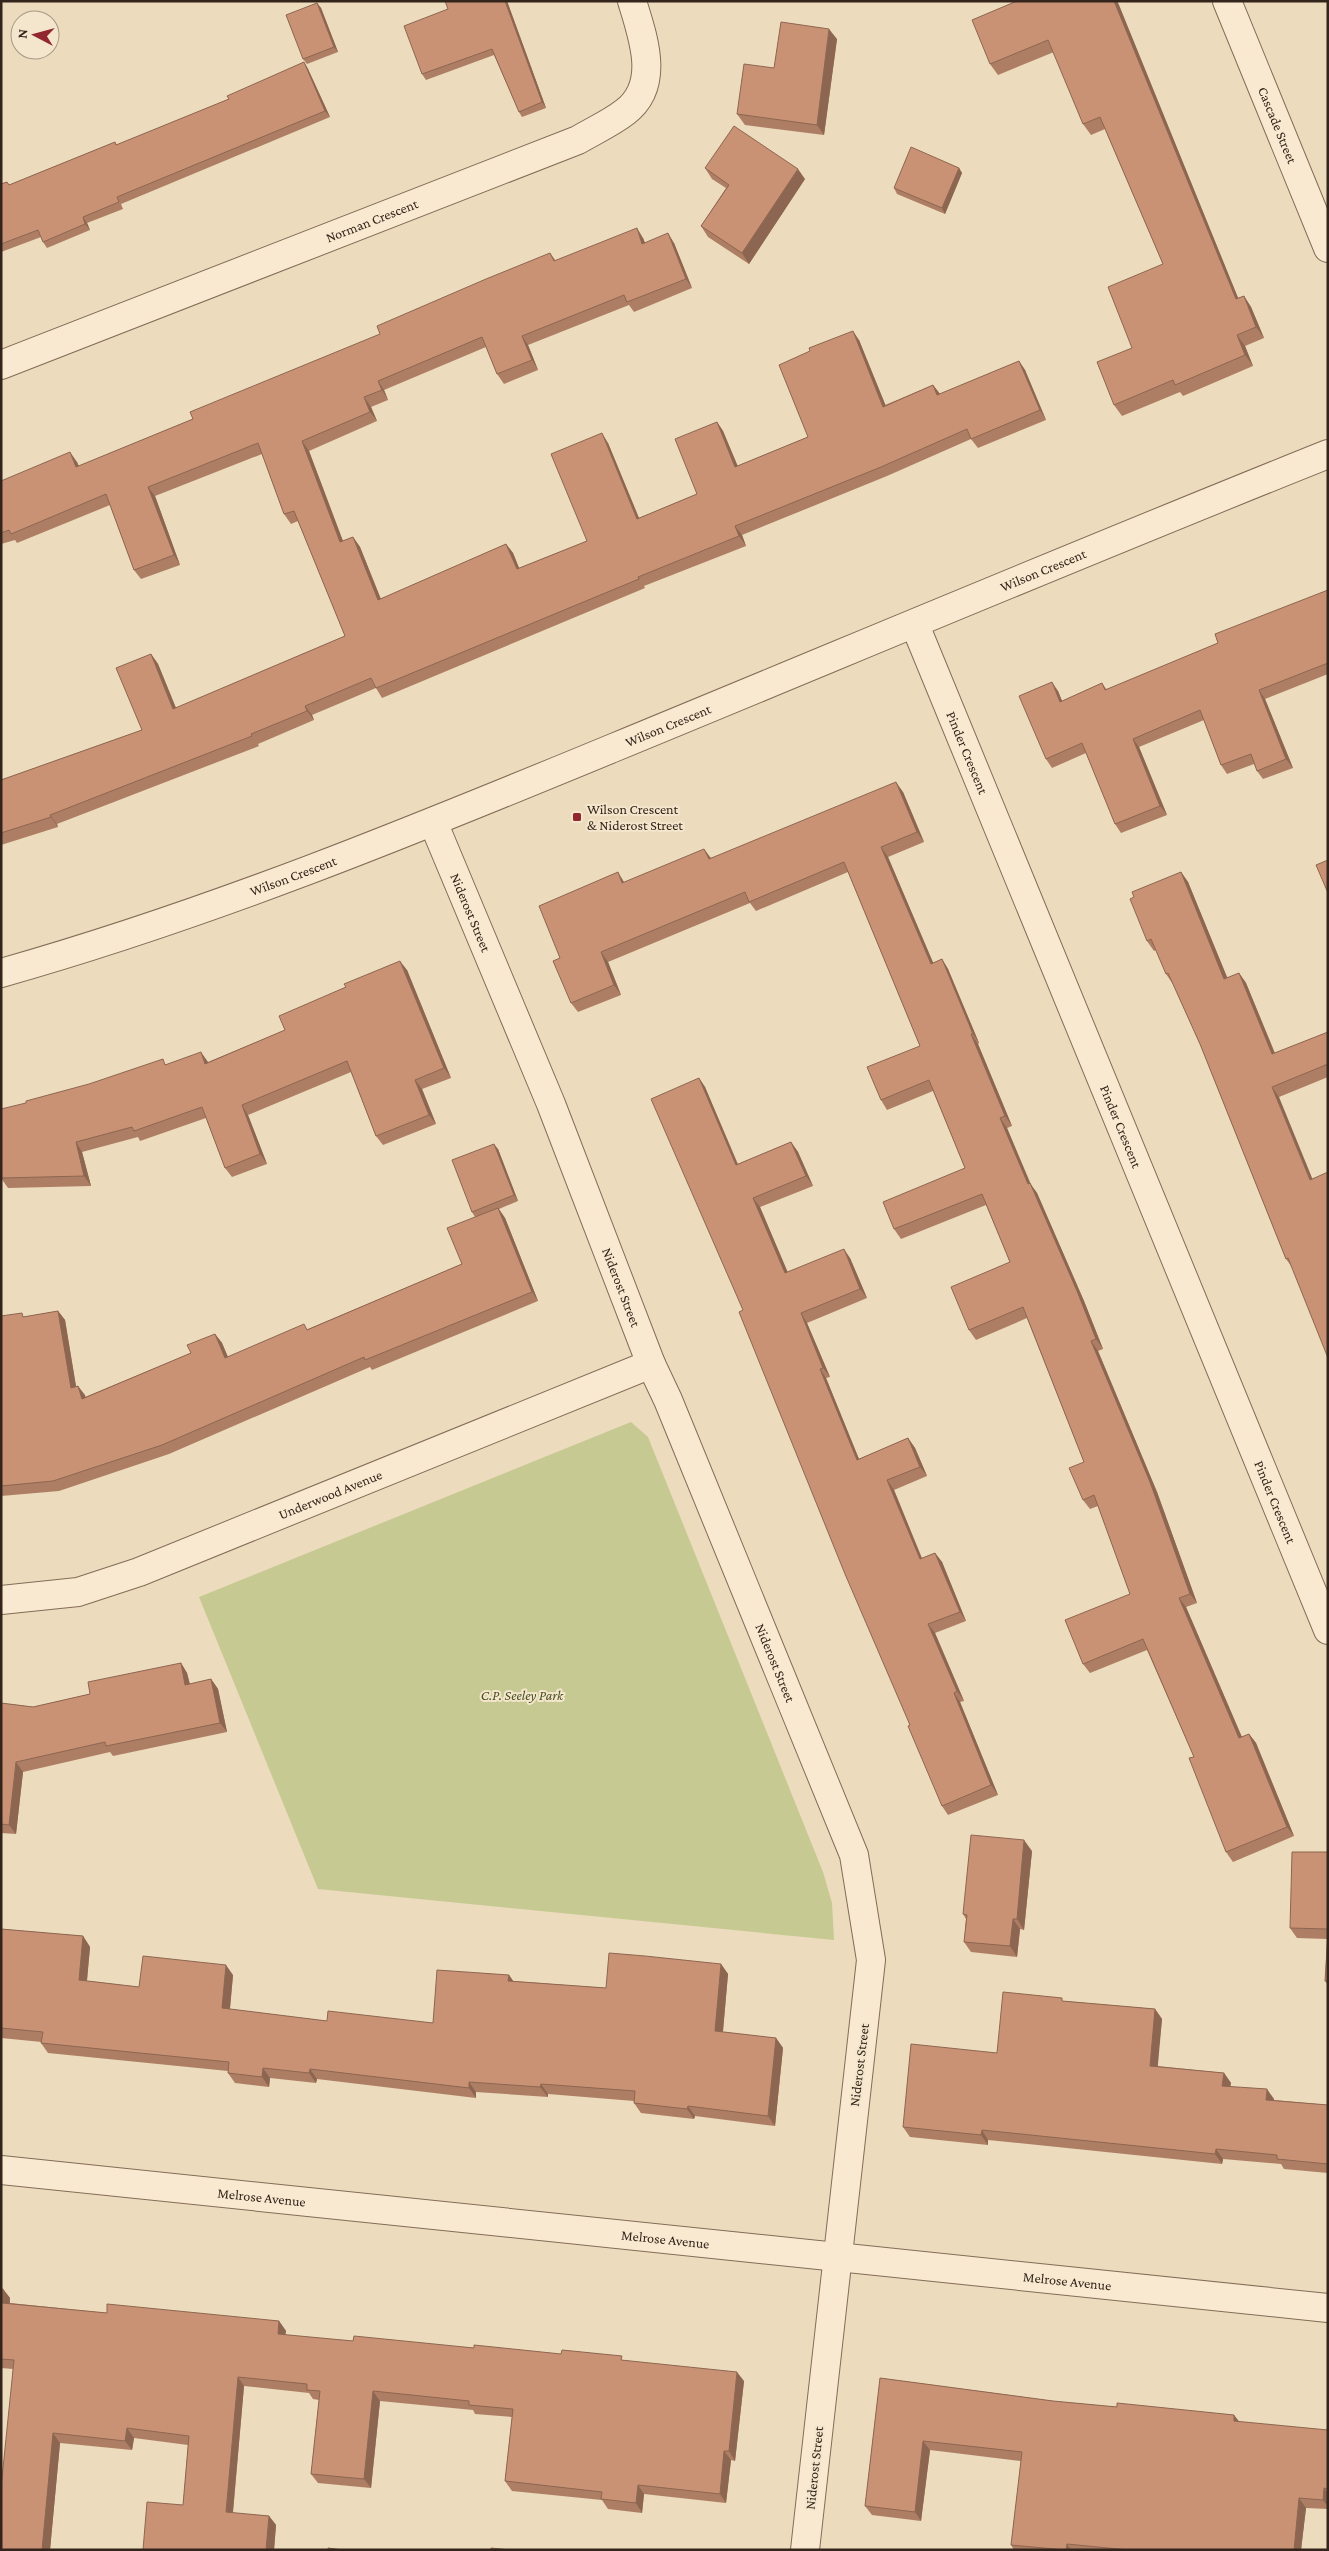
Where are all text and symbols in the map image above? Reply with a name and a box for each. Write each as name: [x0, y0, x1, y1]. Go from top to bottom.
north arrow: [10, 10, 60, 60]
text: N: [14, 28, 31, 39]
street label: Cascade Street: [1255, 84, 1301, 166]
street label: Norman Crescent: [323, 195, 421, 246]
street label: Wilson Crescent: [998, 545, 1089, 595]
street label: Wilson Crescent: [623, 700, 714, 750]
street label: Pinder Crescent: [943, 709, 992, 797]
place label: Wilson Crescent & Niderost Street: [587, 801, 683, 833]
marker: Wilson Crescent & Niderost Street: [571, 811, 583, 823]
street label: Wilson Crescent: [248, 852, 339, 899]
street label: Niderost Street: [447, 871, 494, 954]
street label: Pinder Crescent: [1097, 1083, 1145, 1170]
street label: Niderost Street: [599, 1245, 644, 1329]
street label: Pinder Crescent: [1251, 1458, 1300, 1546]
street label: Underwood Avenue: [276, 1466, 384, 1523]
street label: Niderost Street: [752, 1621, 799, 1705]
park label: C.P. Seeley Park: [481, 1687, 564, 1703]
street label: Niderost Street: [846, 2022, 872, 2107]
street label: Melrose Avenue: [217, 2185, 307, 2210]
street label: Melrose Avenue: [620, 2227, 710, 2252]
street label: Melrose Avenue: [1022, 2268, 1112, 2293]
street label: Niderost Street: [802, 2425, 826, 2510]

